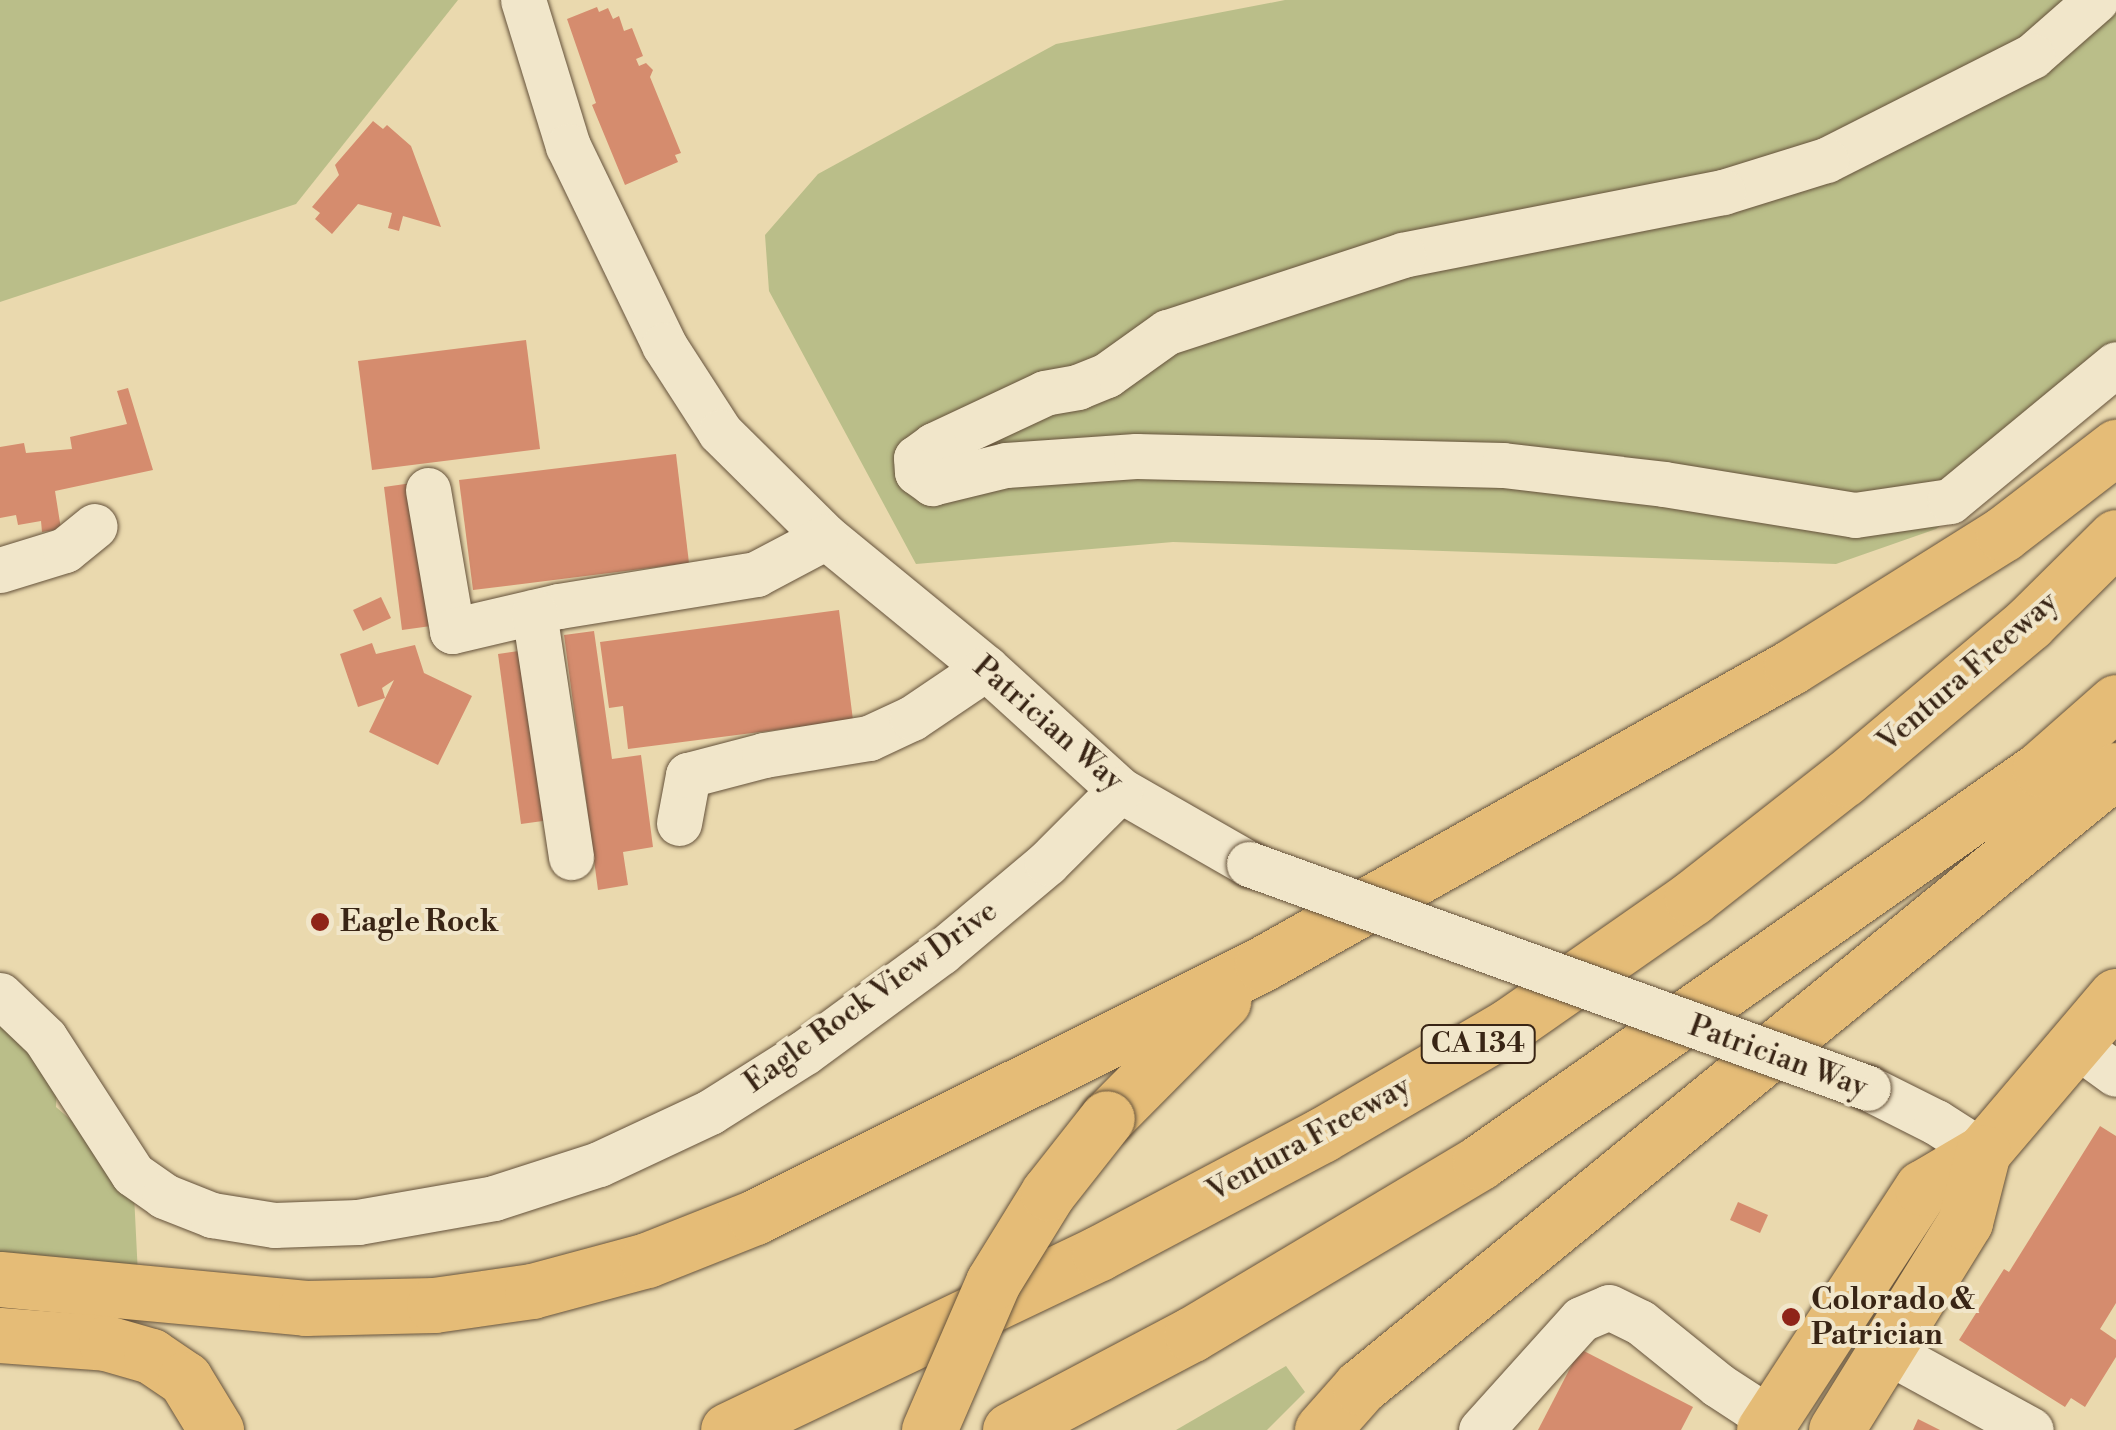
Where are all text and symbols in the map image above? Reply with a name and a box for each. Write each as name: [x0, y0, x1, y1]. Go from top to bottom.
street label: Ventura Freeway: [1871, 584, 2065, 760]
street label: Patrician Way: [966, 649, 1130, 799]
street label: Eagle Rock View Drive: [737, 893, 1005, 1101]
place label: Eagle Rock: [340, 904, 498, 940]
marker: Eagle Rock: [309, 911, 331, 933]
street label: Patrician Way: [1684, 1008, 1872, 1106]
road number: CA 134: [1420, 1021, 1536, 1067]
street label: Ventura Freeway: [1201, 1068, 1417, 1210]
place label: Colorado & Patrician: [1811, 1282, 1975, 1352]
marker: Colorado & Patrician: [1780, 1306, 1802, 1328]

